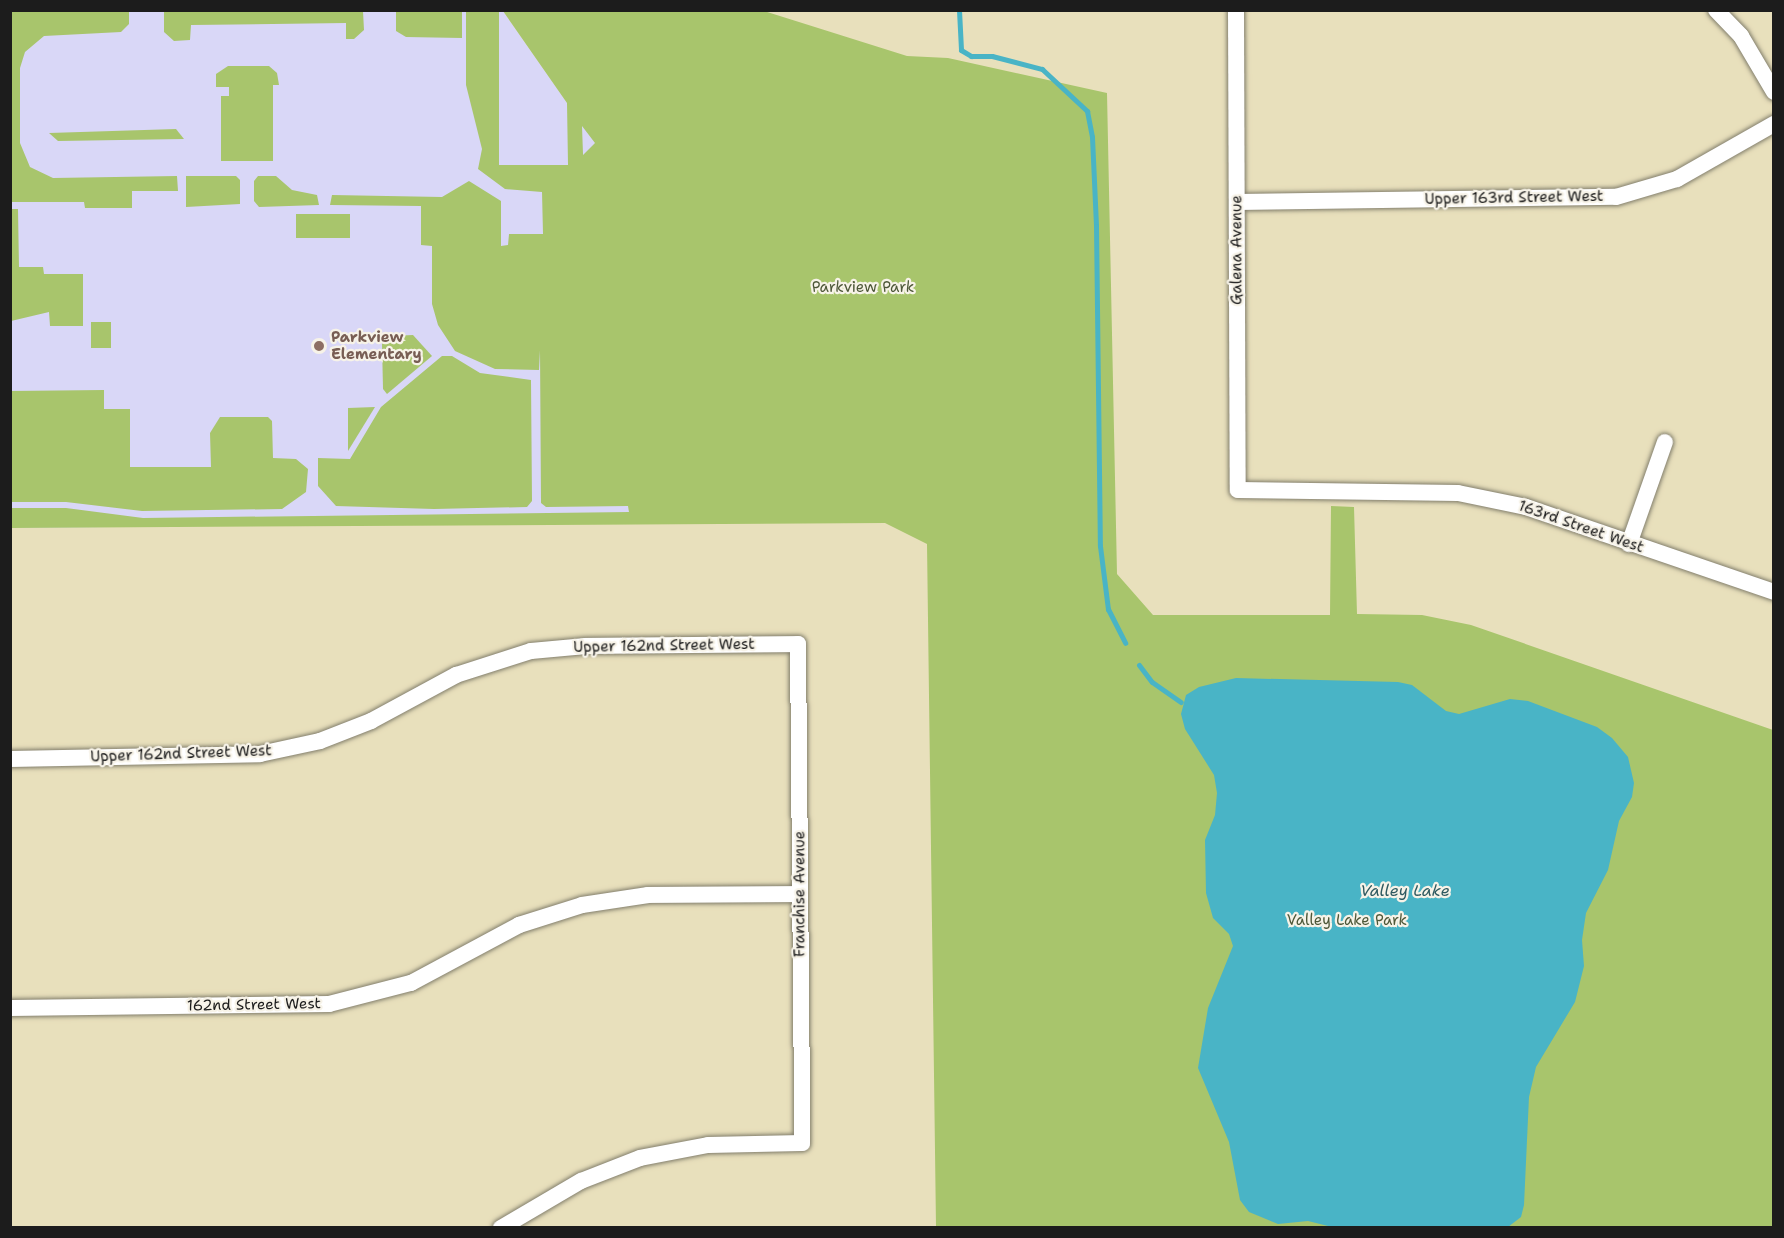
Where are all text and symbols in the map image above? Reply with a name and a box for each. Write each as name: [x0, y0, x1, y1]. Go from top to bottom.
street label: Upper 163rd Street West: [1424, 187, 1604, 209]
street label: Galena Avenue: [1228, 195, 1246, 305]
park label: Parkview Park: [812, 279, 914, 297]
place label: Parkview Elementary: [331, 328, 422, 363]
marker: Parkview Elementary: [312, 339, 326, 353]
street label: 163rd Street West: [1516, 497, 1646, 557]
street label: Upper 162nd Street West: [573, 635, 755, 657]
street label: Upper 162nd Street West: [90, 742, 272, 766]
street label: Franchise Avenue: [791, 831, 809, 957]
water label: Valley Lake: [1360, 881, 1450, 901]
park label: Valley Lake Park: [1287, 912, 1407, 930]
street label: 162nd Street West: [187, 995, 321, 1015]

